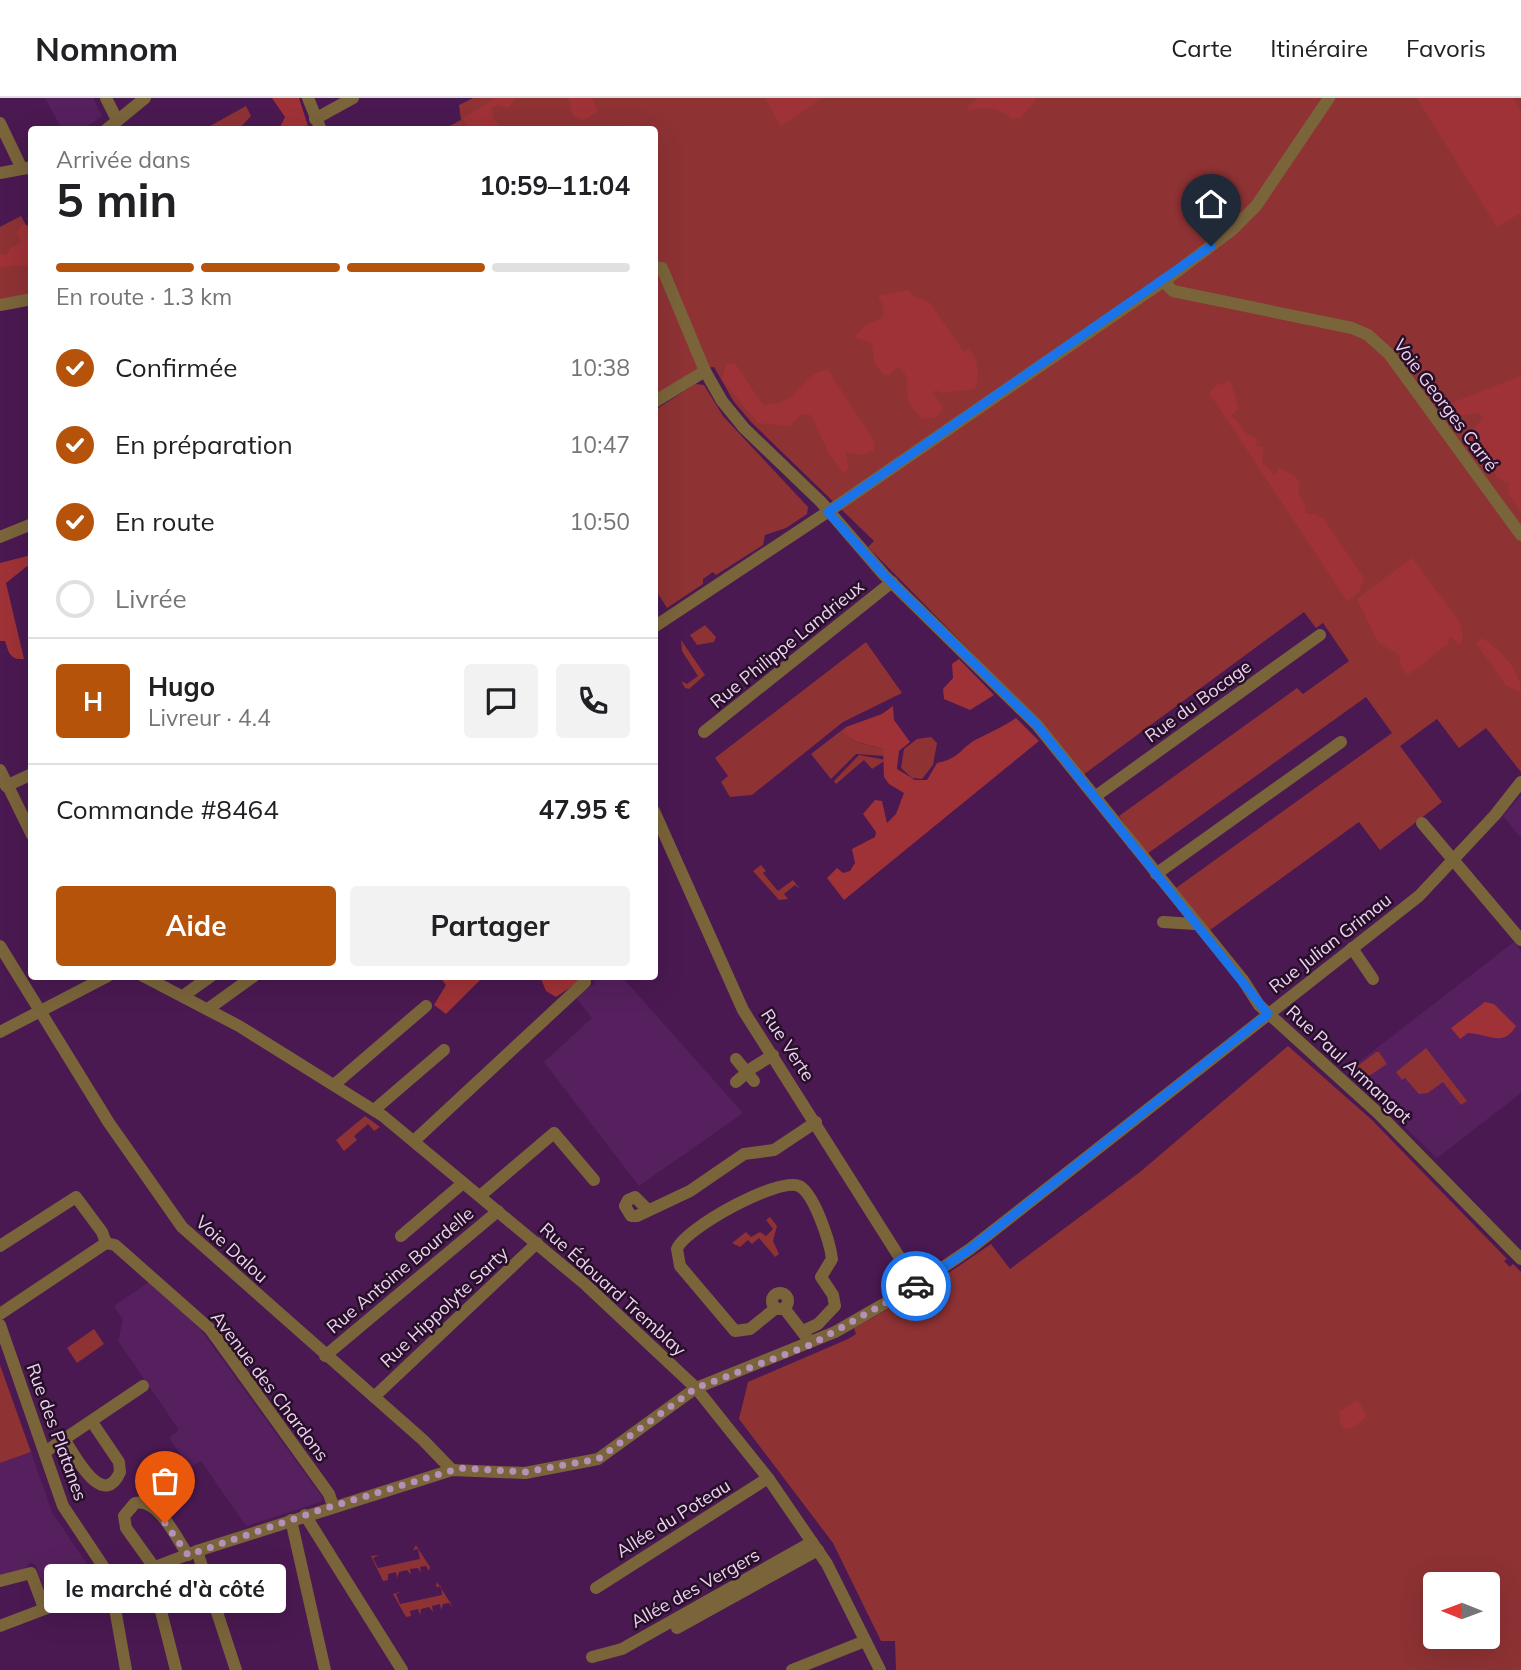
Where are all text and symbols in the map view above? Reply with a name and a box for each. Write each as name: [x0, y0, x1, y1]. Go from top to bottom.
text: Nomnom: [35, 28, 178, 69]
text: Carte: [1171, 33, 1232, 63]
text: Itinéraire: [1270, 33, 1368, 63]
text: Favoris: [1406, 33, 1486, 63]
text: Arrivée dans: [56, 145, 191, 174]
text: 10:59–11:04: [479, 169, 630, 202]
text: 5 min: [56, 171, 177, 229]
pin: [1181, 174, 1241, 246]
icon: home: [1192, 185, 1230, 223]
text: En route · 1.3 km: [56, 282, 232, 311]
street label: Voie Georges Carré: [1389, 334, 1503, 476]
icon: check: [56, 349, 94, 387]
text: Confirmée: [115, 351, 237, 384]
text: 10:38: [570, 353, 630, 382]
icon: check: [56, 426, 94, 464]
text: En préparation: [115, 428, 293, 461]
text: 10:47: [570, 430, 630, 459]
icon: check: [56, 503, 94, 541]
text: En route: [115, 505, 215, 538]
text: 10:50: [570, 507, 630, 536]
street label: Rue Philippe Landrieux: [705, 575, 869, 713]
text: Livrée: [115, 582, 187, 615]
street label: Rue du Bocage: [1140, 655, 1256, 747]
button: chat: [464, 664, 538, 738]
button: phone: [556, 664, 630, 738]
text: Hugo: [148, 670, 215, 703]
text: H: [83, 685, 103, 718]
text: Livreur · 4.4: [148, 703, 271, 732]
text: Commande #8464: [56, 793, 279, 826]
text: 47.95 €: [538, 793, 630, 826]
button: Aide: [56, 886, 336, 966]
button: Partager: [350, 886, 630, 966]
street label: Rue Julian Grimau: [1264, 888, 1396, 998]
street label: Rue Paul Armangot: [1282, 1000, 1416, 1128]
street label: Rue Verte: [756, 1004, 820, 1086]
street label: Rue Antoine Bourdelle: [322, 1202, 478, 1338]
street label: Voie Dalou: [191, 1210, 273, 1288]
street label: Rue Édouard Tremblay: [535, 1217, 691, 1361]
street label: Rue Hippolyte Sarty: [375, 1241, 513, 1372]
courier: [881, 1251, 951, 1321]
icon: car: [897, 1267, 935, 1305]
street label: Avenue des Chardons: [206, 1306, 334, 1466]
street label: Rue des Platanes: [21, 1360, 93, 1504]
pin: [135, 1451, 195, 1523]
icon: bag: [146, 1462, 184, 1500]
street label: Allée du Poteau: [612, 1474, 734, 1562]
street label: Allée des Vergers: [626, 1543, 764, 1633]
callout: le marché d'à côté: [44, 1565, 286, 1614]
north arrow: [1423, 1572, 1500, 1648]
map controls: [1423, 1572, 1500, 1649]
text: le marché d'à côté: [65, 1574, 265, 1603]

